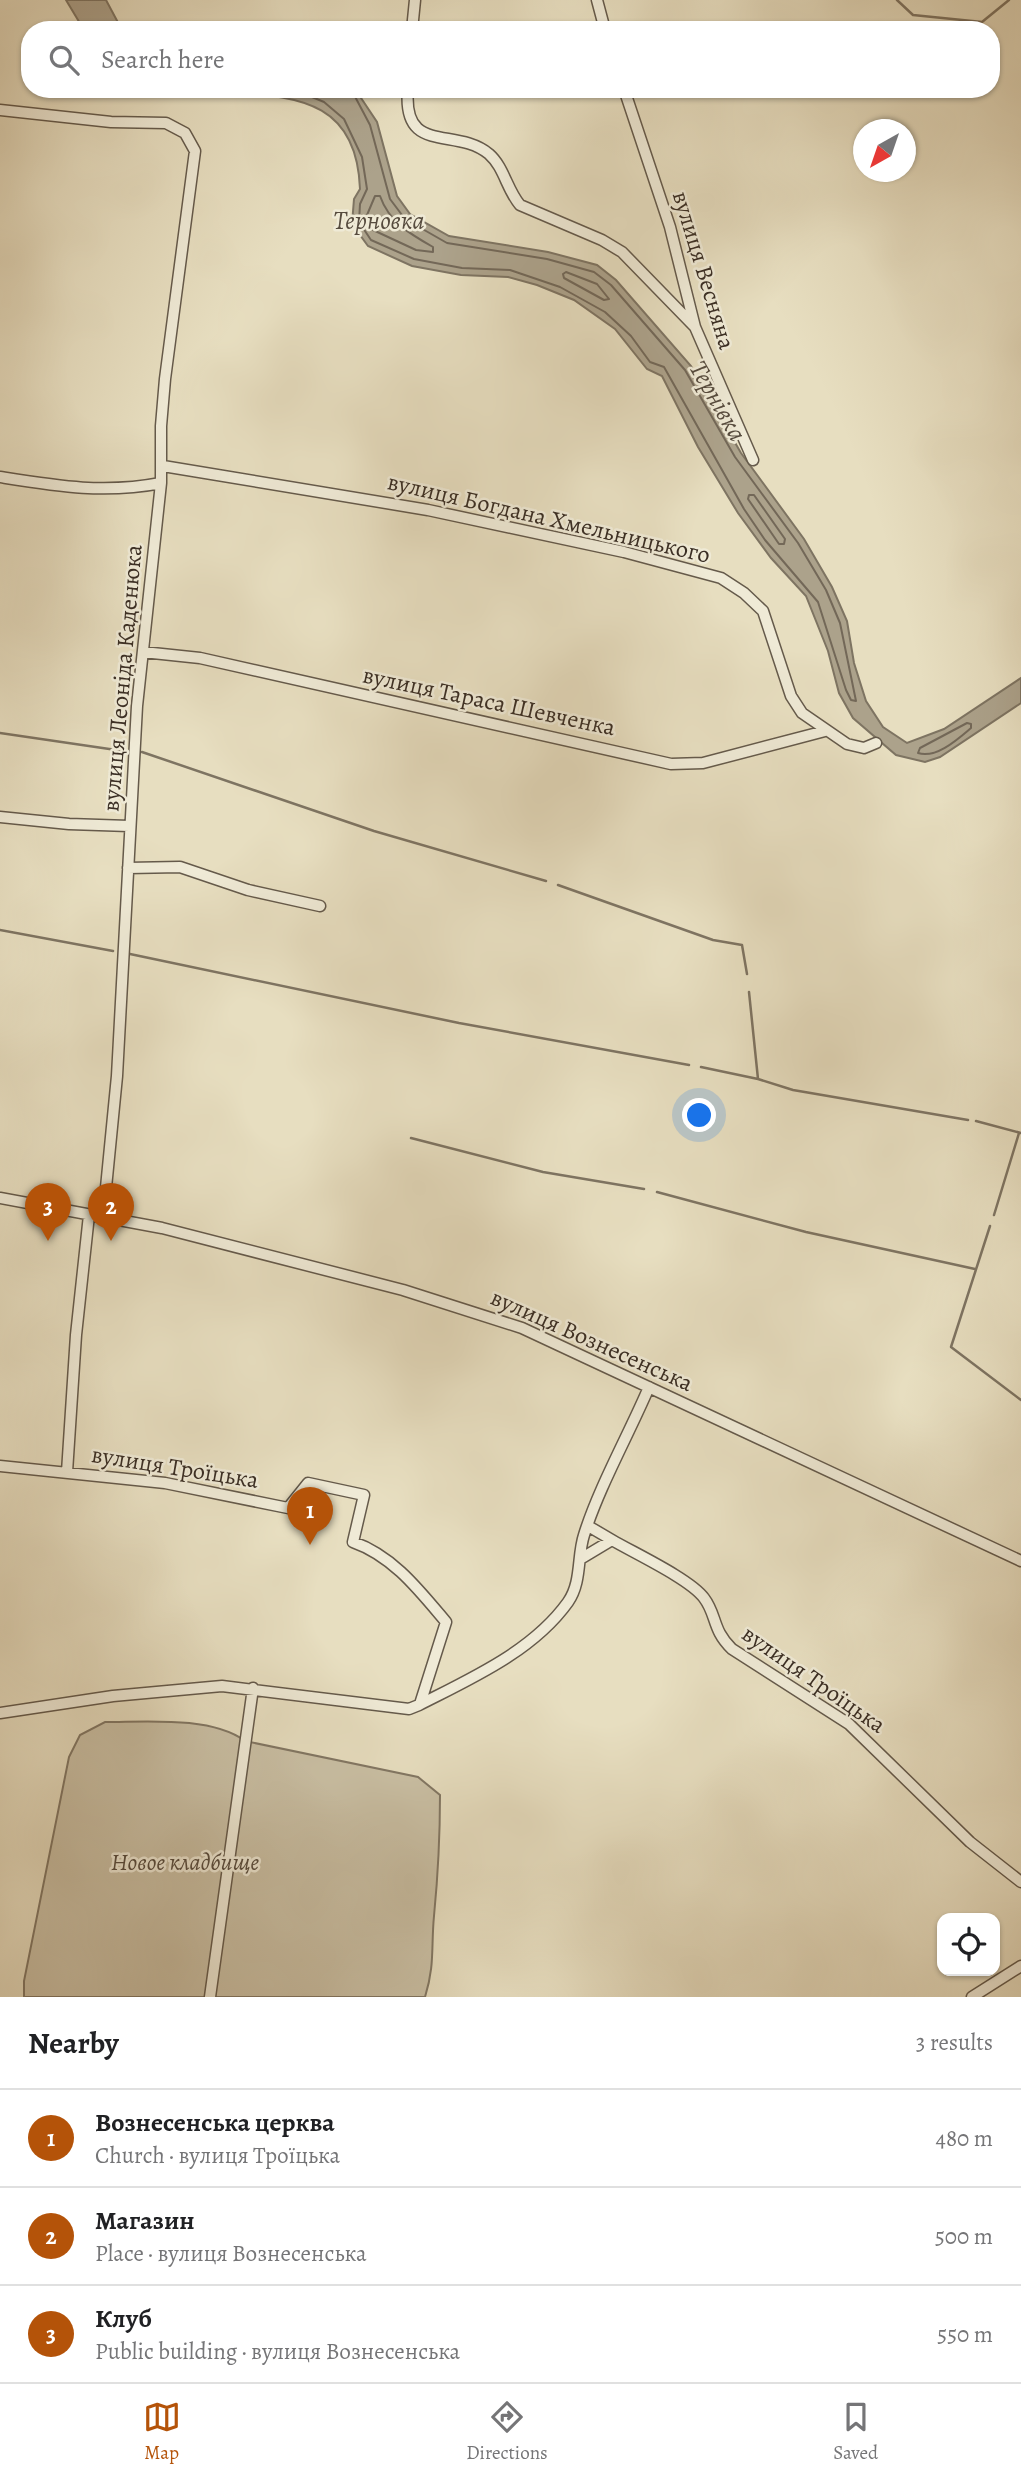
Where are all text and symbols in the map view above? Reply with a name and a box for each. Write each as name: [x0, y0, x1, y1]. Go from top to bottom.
search box: [21, 21, 1000, 98]
icon: search: [45, 41, 83, 79]
text: Search here: [101, 42, 225, 77]
north arrow: [853, 119, 916, 182]
street label: вулиця Весняна: [665, 187, 743, 353]
water label: Терновка: [333, 203, 425, 238]
water label: Тернівка: [681, 354, 755, 448]
street label: вулиця Богдана Хмельницького: [384, 465, 714, 571]
street label: вулиця Леоніда Каденюка: [94, 543, 150, 813]
street label: вулиця Тараса Шевченка: [360, 659, 618, 743]
your location: [682, 1098, 716, 1132]
pin: 3: [25, 1183, 71, 1241]
pin: 2: [88, 1183, 134, 1241]
street label: вулиця Вознесенська: [486, 1281, 698, 1399]
street label: вулиця Троїцька: [89, 1438, 261, 1496]
pin: 1: [287, 1487, 333, 1545]
street label: вулиця Троїцька: [736, 1617, 892, 1741]
park label: Новое кладбище: [111, 1846, 260, 1878]
map controls: [937, 1913, 1000, 1976]
button: locate: [937, 1913, 1000, 1976]
text: Nearby: [28, 2023, 119, 2063]
text: 3 results: [916, 2027, 993, 2058]
text: Вознесенська церква: [95, 2105, 335, 2140]
text: 1: [47, 2123, 55, 2154]
text: 480 m: [935, 2123, 993, 2154]
text: Church · вулиця Троїцька: [95, 2140, 340, 2171]
text: Магазин: [95, 2203, 195, 2238]
text: 2: [45, 2221, 57, 2252]
text: 500 m: [935, 2221, 993, 2252]
text: Place · вулиця Вознесенська: [95, 2238, 367, 2269]
text: Клуб: [95, 2301, 152, 2336]
text: 3: [46, 2319, 56, 2350]
text: 550 m: [937, 2319, 993, 2350]
text: Public building · вулиця Вознесенська: [95, 2336, 460, 2367]
tab: Map: [143, 2398, 181, 2466]
tab: Directions: [466, 2398, 548, 2466]
tab: Saved: [833, 2398, 878, 2466]

